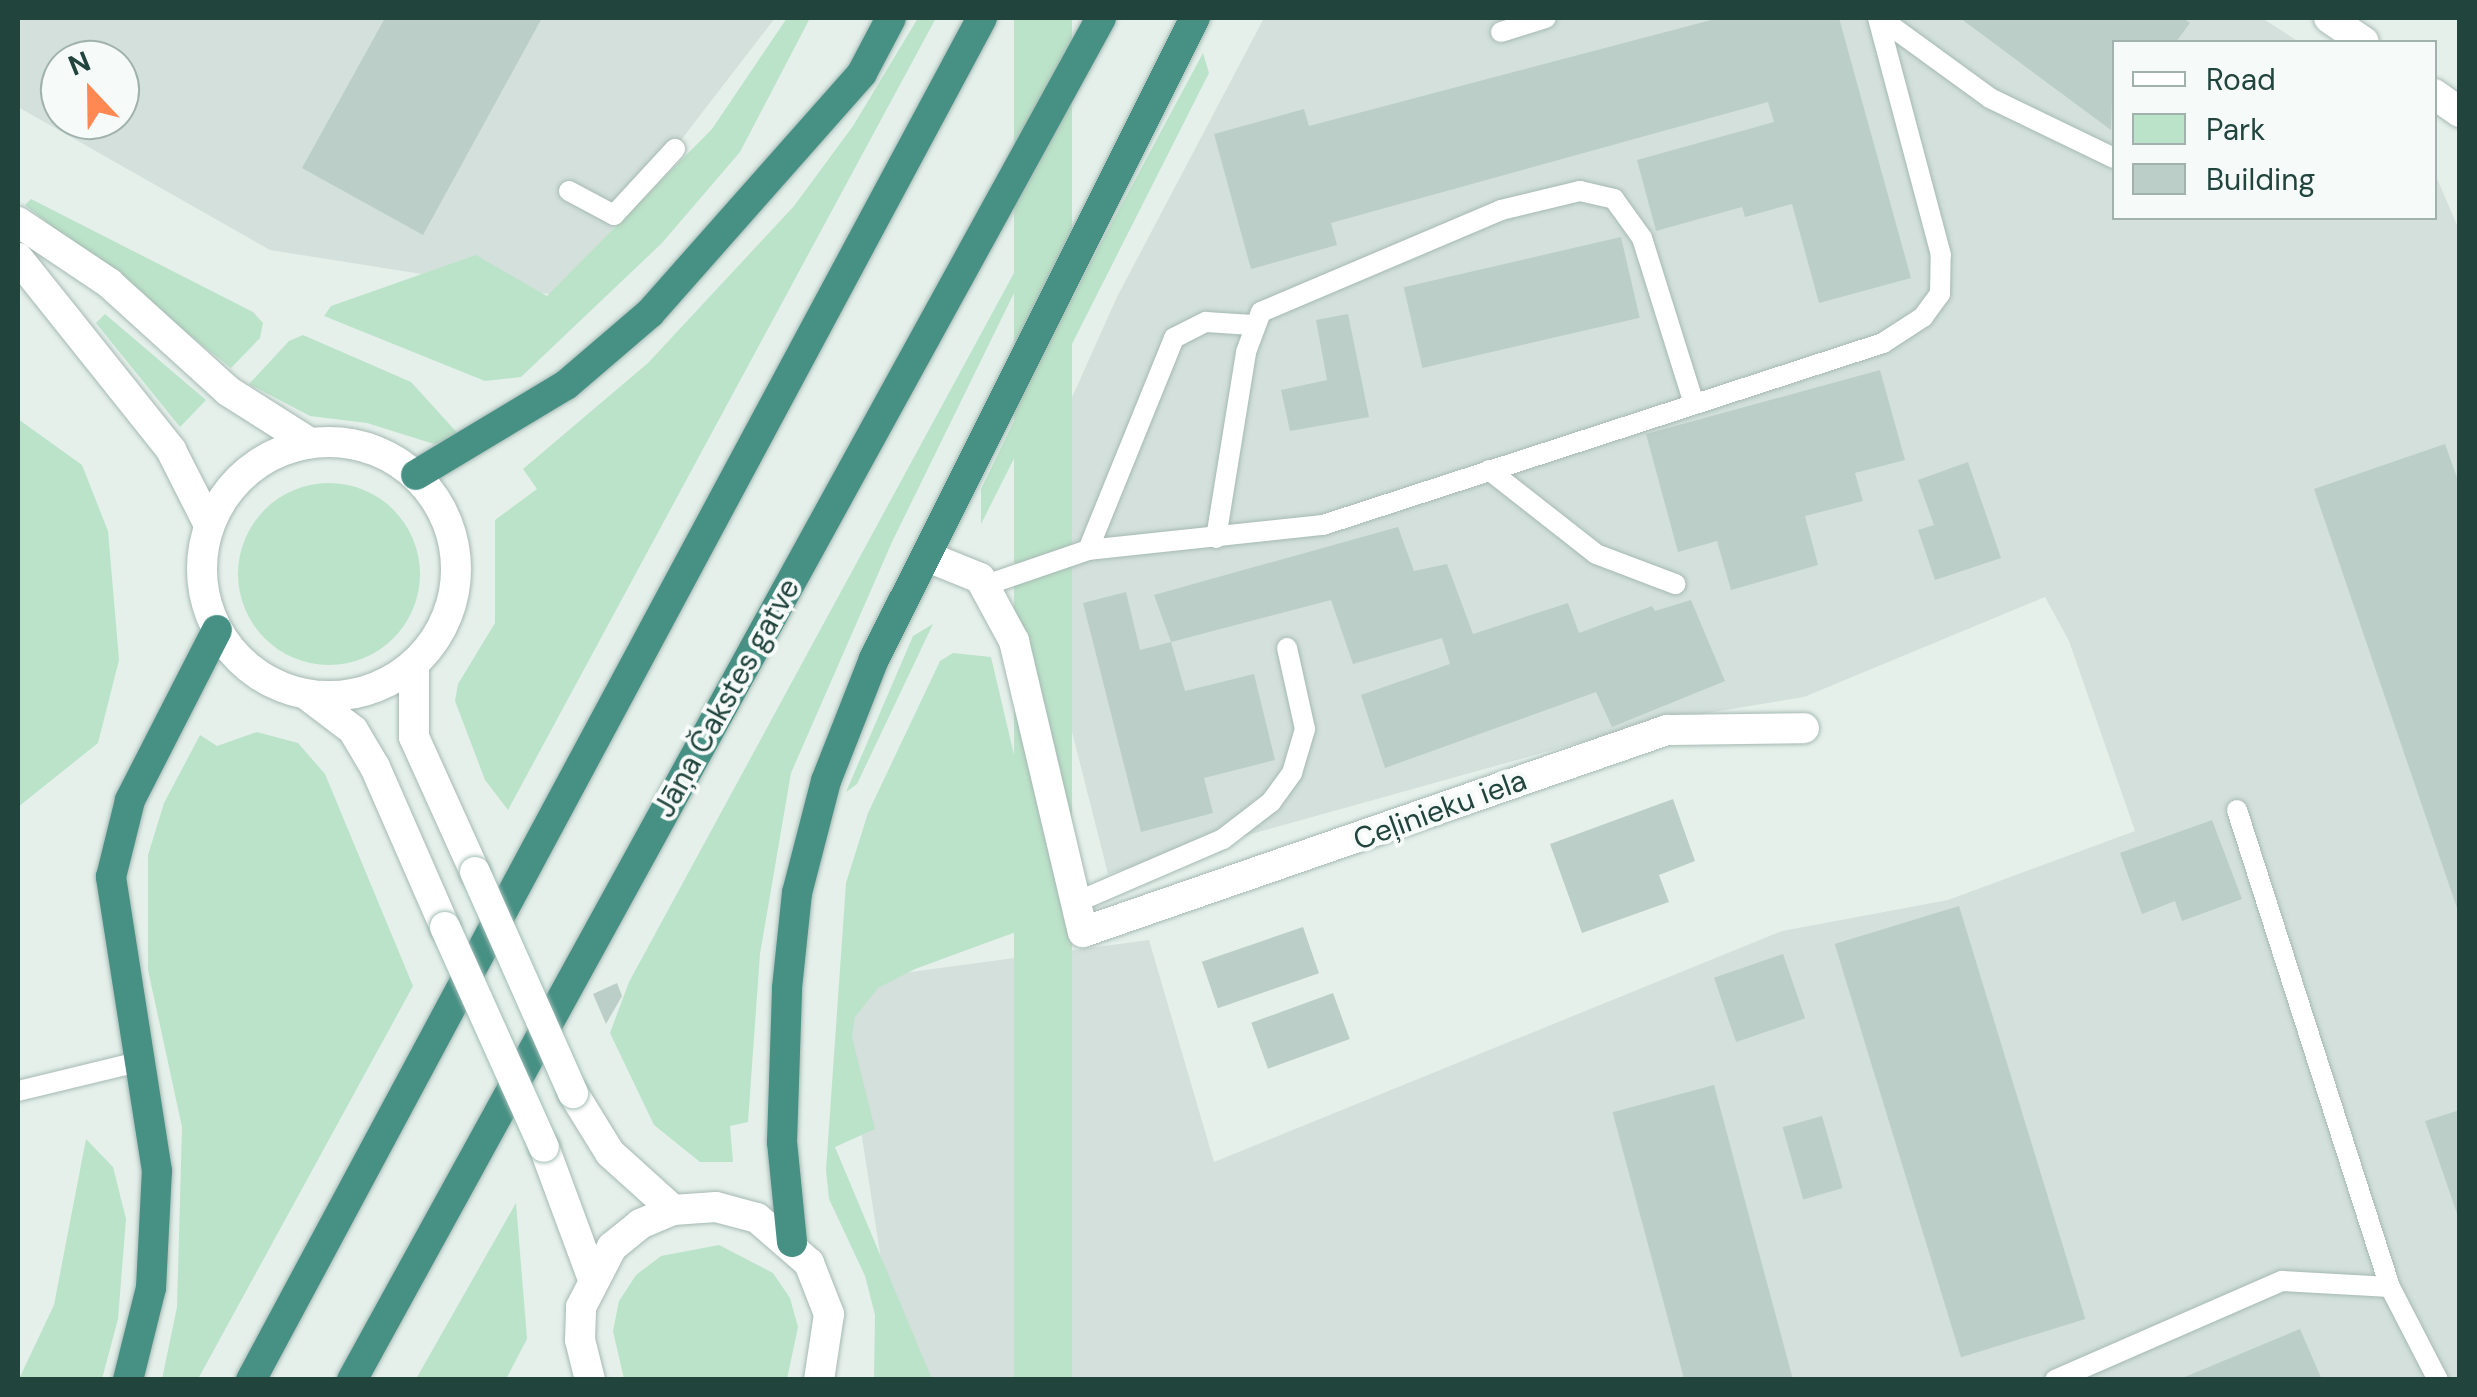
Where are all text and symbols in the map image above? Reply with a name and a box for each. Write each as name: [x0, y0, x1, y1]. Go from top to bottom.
north arrow: [40, 40, 140, 140]
legend: [2112, 40, 2437, 220]
text: N: [63, 43, 96, 85]
text: Road: [2206, 60, 2276, 99]
text: Park: [2206, 110, 2265, 149]
text: Building: [2206, 160, 2315, 199]
street label: Jāņa Čakstes gatve: [646, 572, 808, 824]
street label: Ceļinieku iela: [1349, 762, 1531, 858]

